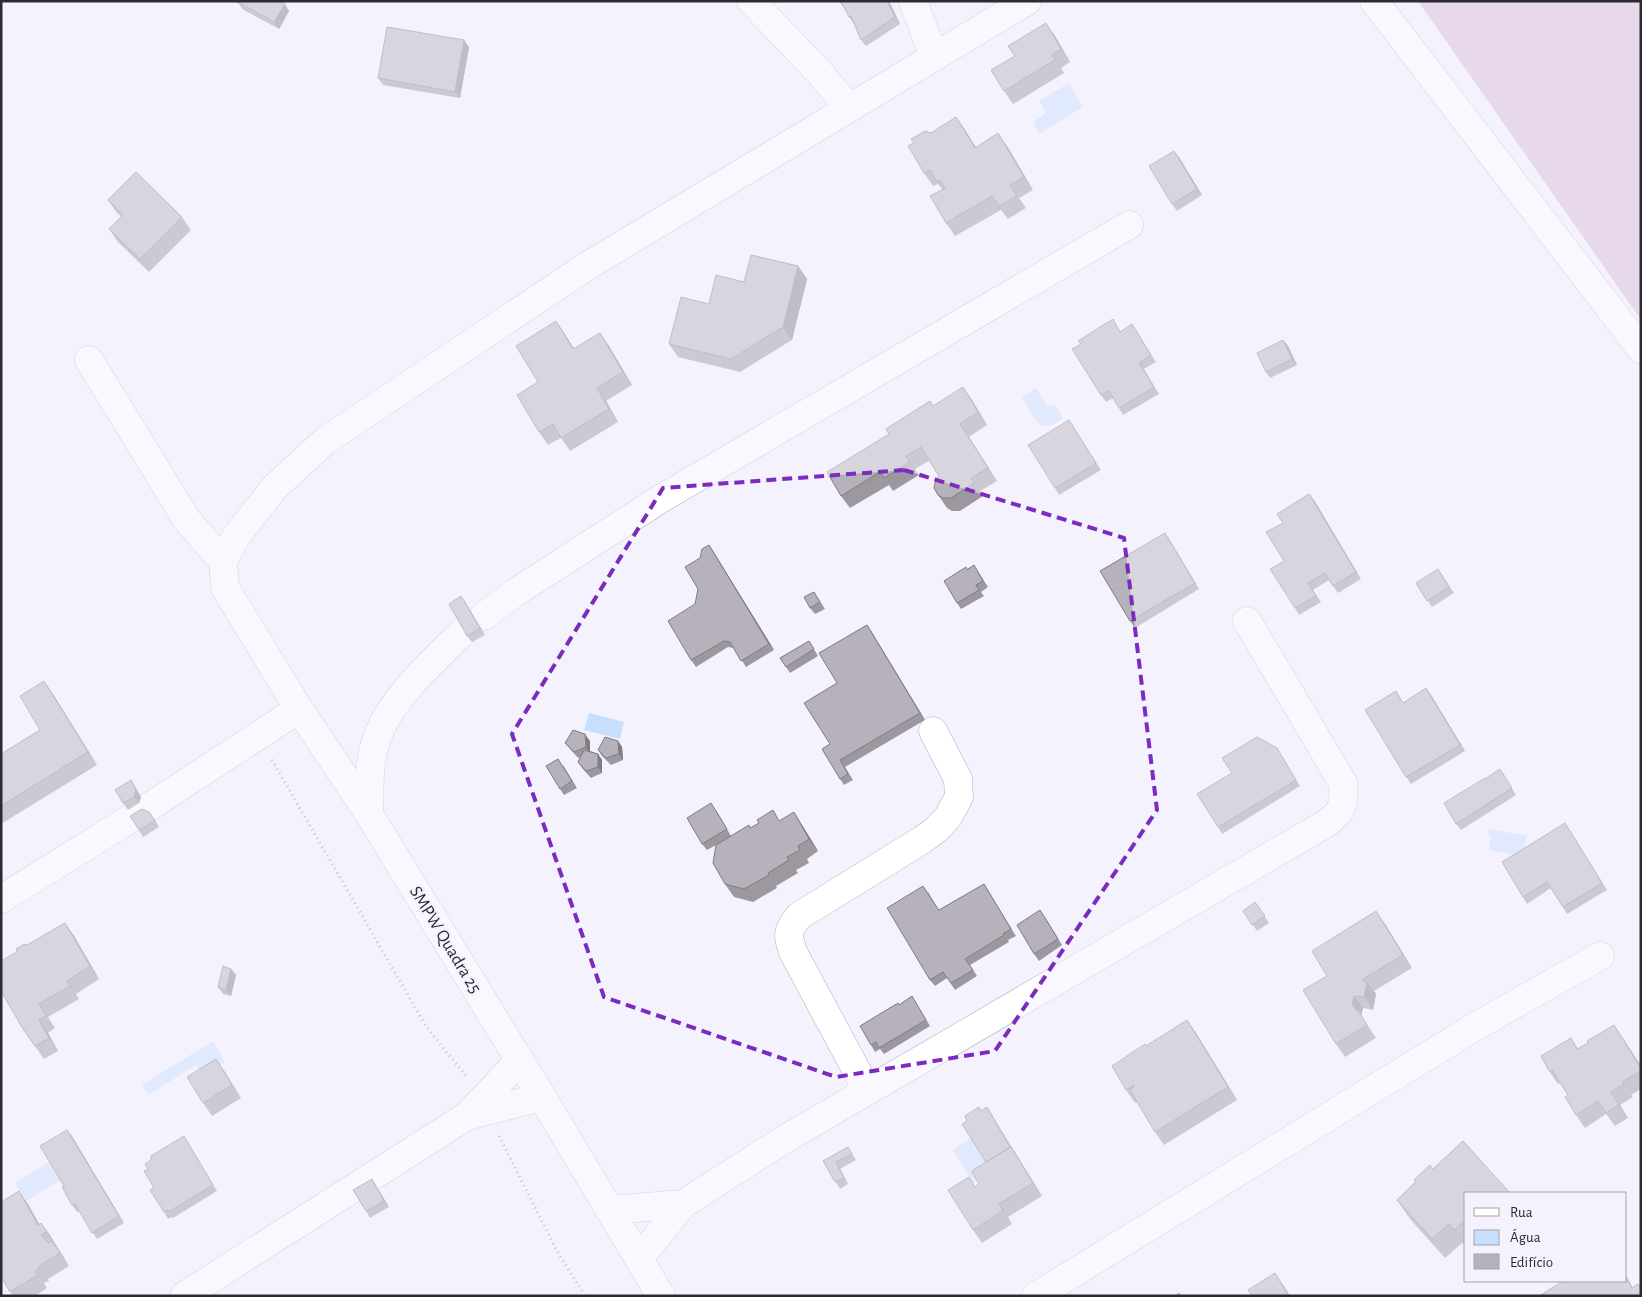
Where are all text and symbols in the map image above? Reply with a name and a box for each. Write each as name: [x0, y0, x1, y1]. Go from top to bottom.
street label: SMPW Quadra 25: [406, 883, 484, 997]
legend: [1464, 1192, 1627, 1282]
text: Rua: [1510, 1205, 1533, 1220]
text: Água: [1510, 1228, 1541, 1245]
text: Edifício: [1510, 1255, 1553, 1270]

